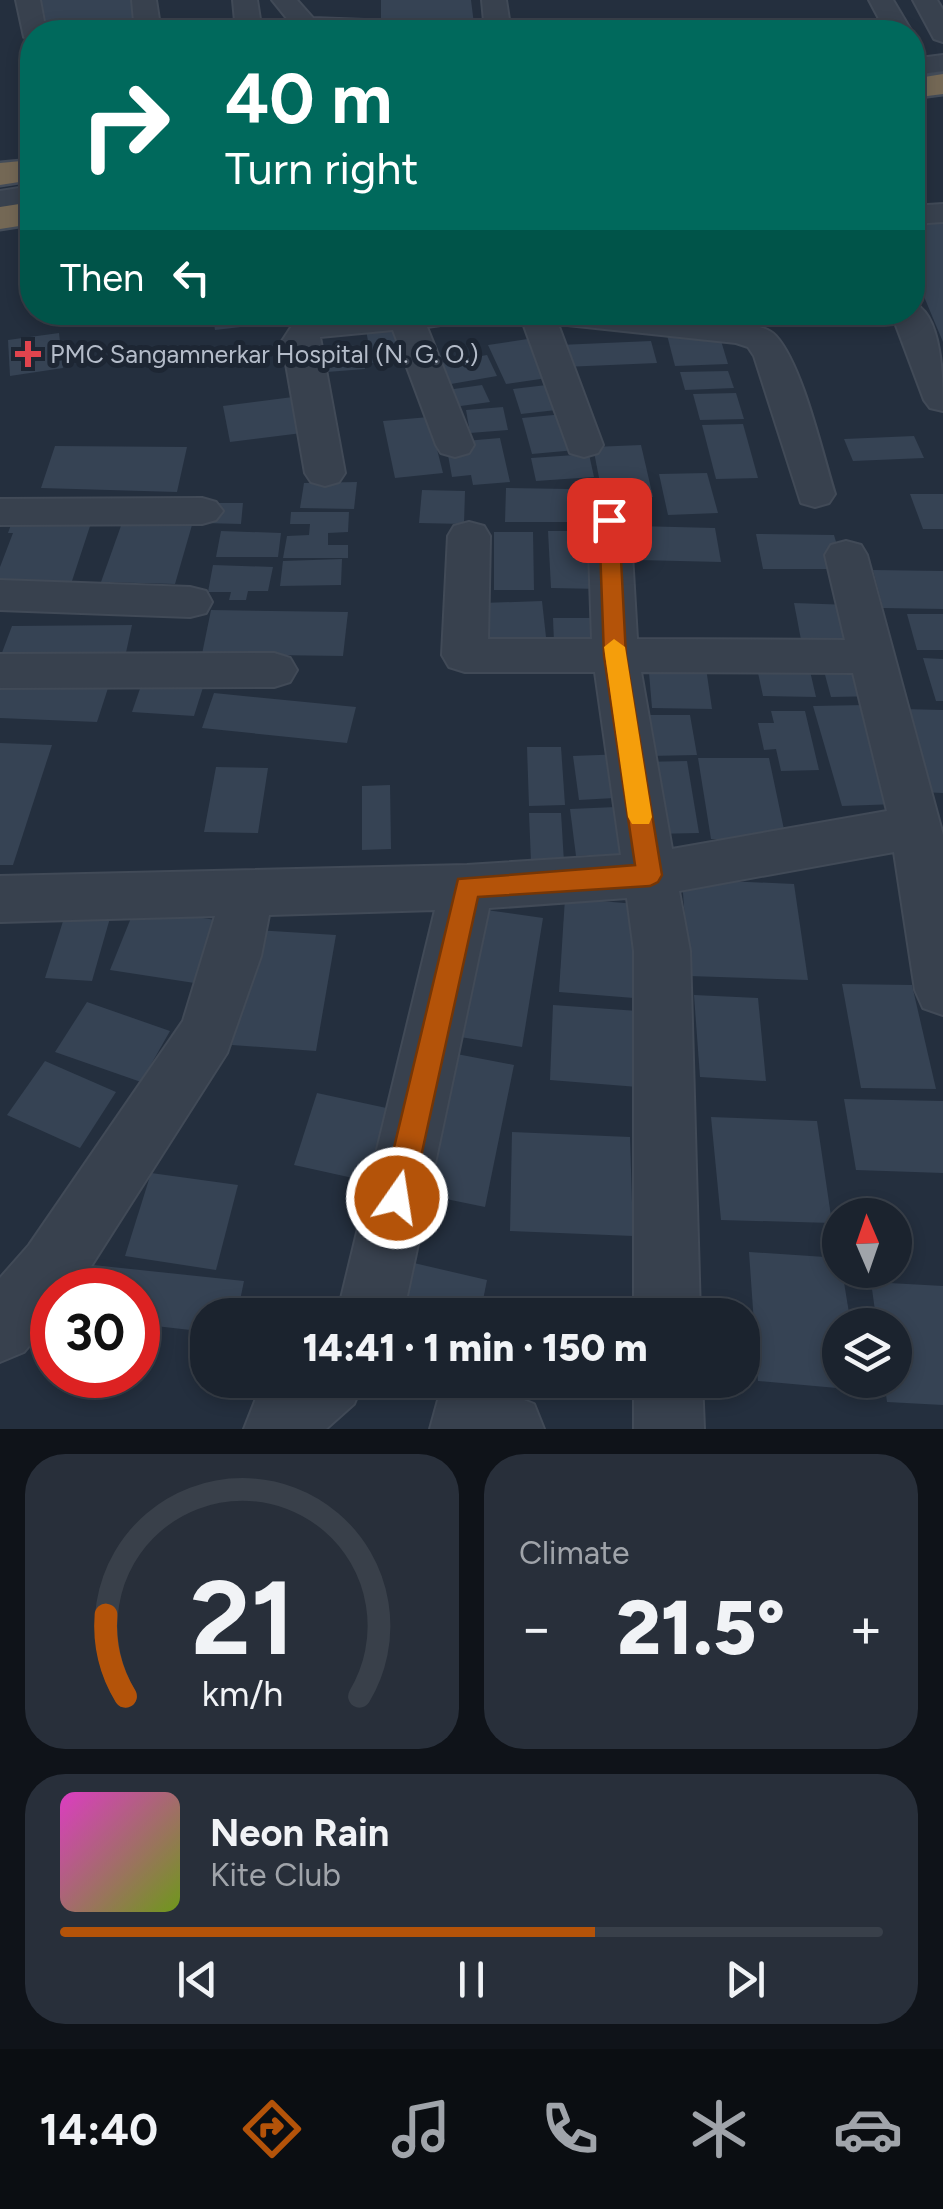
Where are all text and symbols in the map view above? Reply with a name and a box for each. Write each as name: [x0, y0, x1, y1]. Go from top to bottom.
text: 40 m: [225, 56, 392, 141]
icon: right: [60, 60, 190, 190]
text: Turn right: [225, 141, 418, 195]
icon: left: [164, 250, 219, 305]
text: Then: [60, 255, 144, 301]
place label: PMC Sangamnerkar Hospital (N. G. O.): [50, 339, 478, 369]
marker: PMC Sangamnerkar Hospital (N. G. O.): [15, 341, 41, 367]
pin: [567, 478, 652, 563]
icon: arrive: [582, 493, 637, 548]
position arrow: [345, 1146, 449, 1250]
north arrow: [822, 1198, 912, 1288]
map controls: [822, 1198, 912, 1398]
speed limit sign: 30: [30, 1268, 160, 1398]
button: layers: [822, 1308, 912, 1398]
text: 14:41 · 1 min · 150 m: [302, 1325, 648, 1371]
text: Climate: [519, 1534, 630, 1572]
text: 21: [190, 1555, 294, 1680]
text: 21.5°: [617, 1583, 785, 1673]
text: −: [519, 1595, 553, 1661]
text: +: [849, 1595, 883, 1661]
text: km/h: [201, 1672, 283, 1715]
text: Neon Rain: [210, 1810, 389, 1856]
text: Kite Club: [210, 1856, 341, 1894]
icon: previous: [170, 1952, 225, 2007]
icon: pause: [444, 1952, 499, 2007]
icon: next: [718, 1952, 773, 2007]
icon: directions: [237, 2094, 307, 2164]
icon: music: [386, 2094, 456, 2164]
icon: phone: [535, 2094, 605, 2164]
icon: climate: [684, 2094, 754, 2164]
icon: car: [833, 2094, 903, 2164]
text: 14:40: [40, 2102, 158, 2156]

